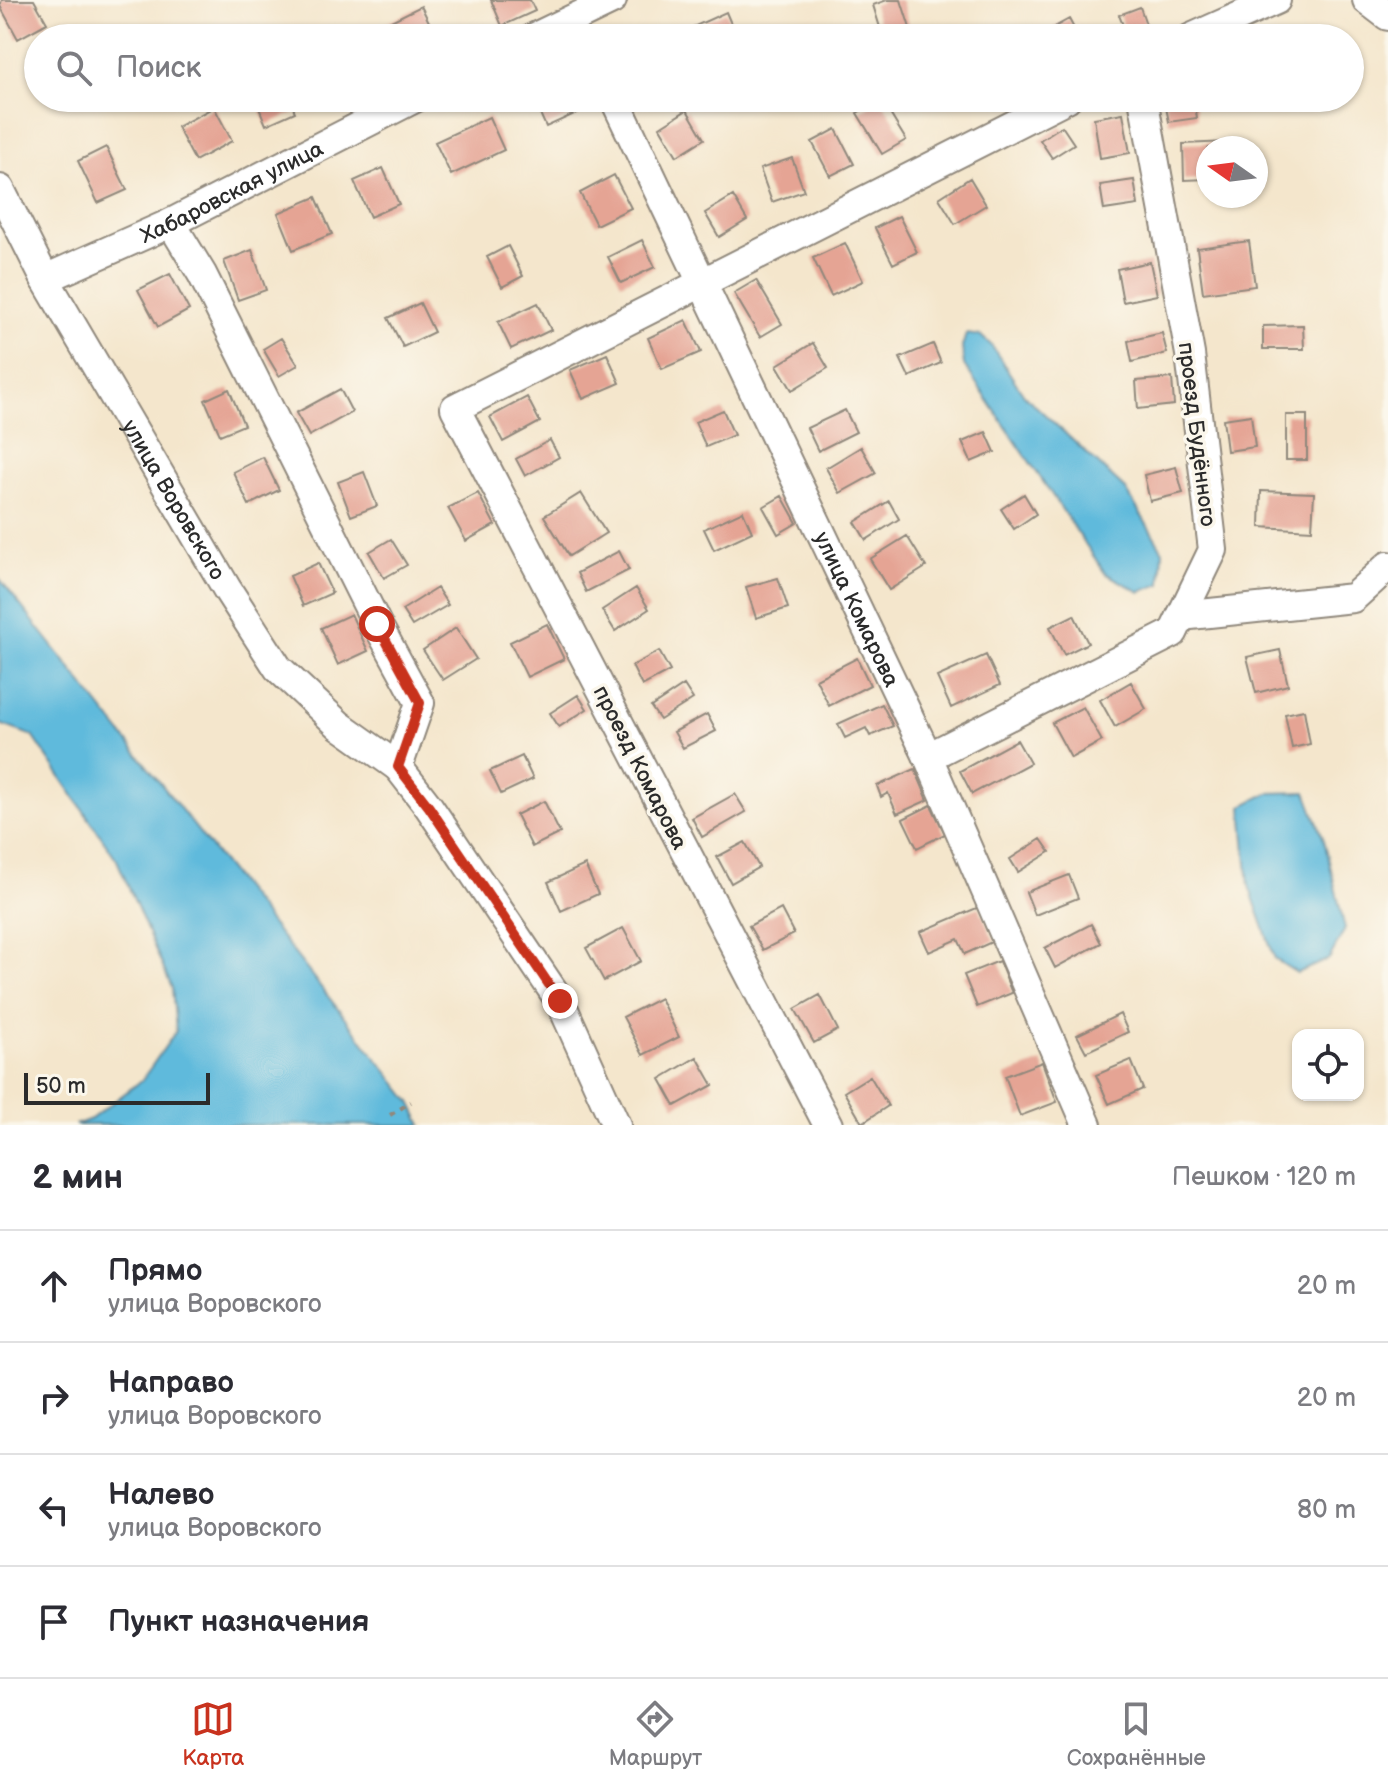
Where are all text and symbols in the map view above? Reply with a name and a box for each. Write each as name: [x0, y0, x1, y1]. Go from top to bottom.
search box: [24, 24, 1364, 112]
icon: search: [52, 46, 96, 90]
text: Поиск: [116, 50, 202, 86]
street label: Хабаровская улица: [136, 135, 328, 250]
north arrow: [1196, 136, 1268, 208]
street label: проезд Будённого: [1172, 340, 1221, 528]
street label: улица Воровского: [116, 415, 230, 585]
street label: улица Комарова: [808, 528, 905, 691]
route start: [359, 606, 395, 642]
street label: проезд Комарова: [587, 681, 693, 854]
route end: [542, 983, 578, 1019]
map controls: [1292, 1029, 1364, 1101]
button: locate: [1292, 1029, 1364, 1101]
scale bar: [24, 1069, 210, 1105]
text: 50 m: [36, 1073, 86, 1100]
text: 2 мин: [32, 1157, 123, 1198]
text: Пешком · 120 m: [1172, 1162, 1356, 1193]
text: Прямо: [108, 1253, 202, 1289]
icon: ahead: [32, 1264, 76, 1308]
text: 20 m: [1297, 1271, 1356, 1302]
text: улица Воровского: [108, 1289, 322, 1320]
text: Направо: [108, 1365, 234, 1401]
icon: right: [32, 1376, 76, 1420]
text: 20 m: [1297, 1383, 1356, 1414]
text: улица Воровского: [108, 1401, 322, 1432]
text: Налево: [108, 1477, 214, 1513]
icon: left: [32, 1488, 76, 1532]
text: 80 m: [1297, 1495, 1356, 1526]
text: улица Воровского: [108, 1513, 322, 1544]
icon: arrive: [32, 1600, 76, 1644]
text: Пункт назначения: [108, 1604, 369, 1640]
tab: Карта: [182, 1697, 244, 1772]
tab: Маршрут: [609, 1697, 702, 1772]
tab: Сохранённые: [1067, 1697, 1206, 1772]

